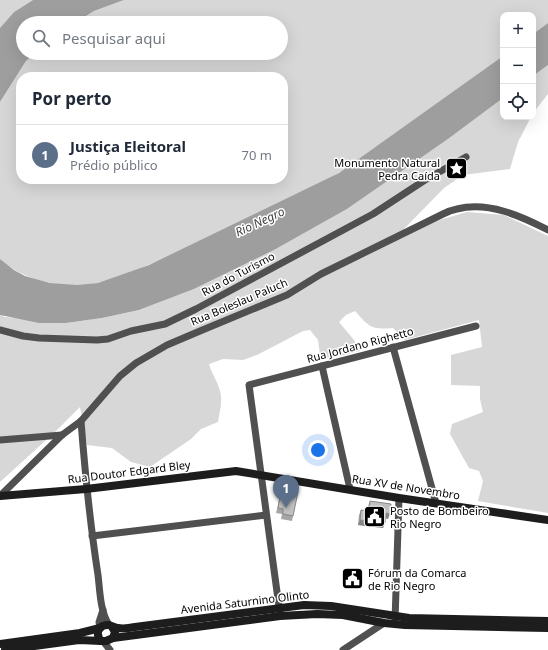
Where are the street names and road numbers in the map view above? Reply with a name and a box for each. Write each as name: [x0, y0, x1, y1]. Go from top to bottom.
street label: Rua do Turismo: [199, 248, 277, 299]
street label: Rua Boleslau Paluch: [188, 274, 290, 329]
street label: Rua Jordano Righetto: [305, 323, 415, 366]
street label: Rua Doutor Edgard Bley: [67, 456, 192, 486]
street label: Rua XV de Novembro: [351, 471, 461, 502]
street label: Avenida Saturnino Olinto: [180, 586, 310, 617]

